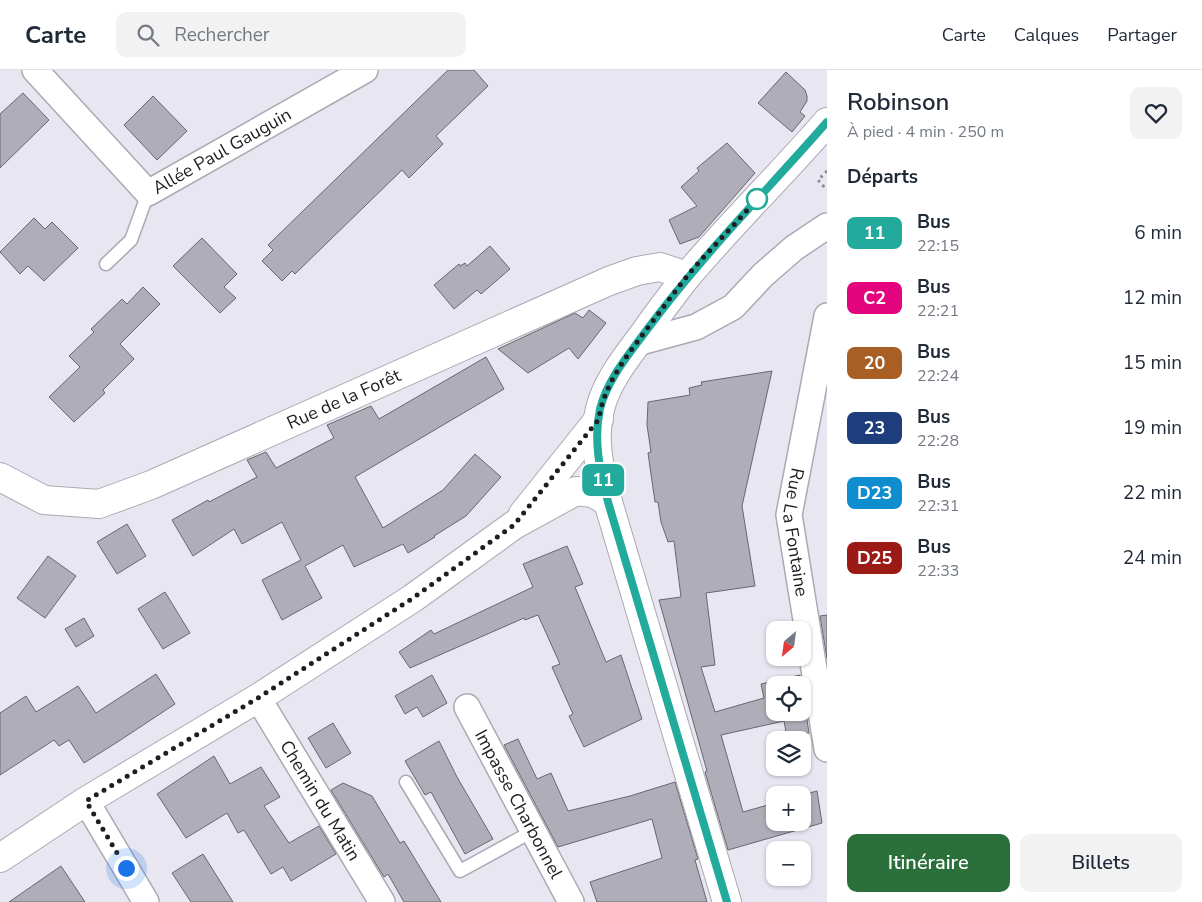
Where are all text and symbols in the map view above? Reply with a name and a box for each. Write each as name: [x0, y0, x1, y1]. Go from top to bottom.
search box: [116, 12, 466, 57]
text: Carte: [25, 19, 86, 51]
icon: search: [134, 21, 162, 49]
text: Rechercher: [174, 22, 270, 48]
text: Carte: [942, 23, 986, 47]
text: Calques: [1014, 23, 1079, 47]
text: Partager: [1107, 23, 1177, 47]
text: Robinson: [847, 86, 949, 118]
button: heart: [1130, 87, 1182, 139]
street label: Allée Paul Gauguin: [148, 102, 296, 200]
text: À pied · 4 min · 250 m: [847, 121, 1004, 143]
text: Départs: [847, 164, 918, 190]
unlabelled marker: [746, 188, 768, 210]
text: Bus: [917, 209, 950, 235]
text: 6 min: [1134, 220, 1182, 246]
text: 11: [864, 221, 885, 245]
text: 22:15: [917, 235, 959, 257]
text: Bus: [917, 274, 950, 300]
text: 12 min: [1123, 285, 1182, 311]
text: C2: [863, 286, 886, 310]
text: 22:21: [917, 300, 959, 322]
text: Bus: [917, 339, 950, 365]
text: 15 min: [1123, 350, 1182, 376]
text: 20: [864, 351, 885, 375]
street label: Rue de la Forêt: [283, 363, 405, 435]
text: 22:24: [917, 365, 959, 387]
text: Bus: [917, 404, 950, 430]
text: 19 min: [1123, 415, 1182, 441]
text: 23: [864, 416, 885, 440]
text: 22:28: [917, 430, 959, 452]
line badge: 11: [580, 464, 626, 496]
street label: Rue La Fontaine: [777, 466, 814, 598]
text: 11: [592, 468, 614, 492]
text: Bus: [917, 469, 951, 495]
text: 22 min: [1123, 480, 1182, 506]
text: D23: [857, 481, 892, 505]
text: 22:31: [917, 495, 959, 517]
text: Bus: [917, 534, 951, 560]
text: 24 min: [1123, 545, 1182, 571]
text: D25: [857, 546, 892, 570]
text: 22:33: [917, 560, 959, 582]
north arrow: [766, 621, 811, 666]
map controls: [766, 621, 811, 886]
button: locate: [766, 676, 811, 721]
street label: Impasse Charbonnel: [469, 725, 569, 883]
button: layers: [766, 731, 811, 776]
street label: Chemin du Matin: [274, 736, 366, 865]
button: +: [766, 786, 811, 831]
button: Itinéraire: [847, 834, 1010, 892]
button: Billets: [1020, 834, 1182, 892]
button: −: [766, 841, 811, 886]
your location: [114, 856, 139, 881]

